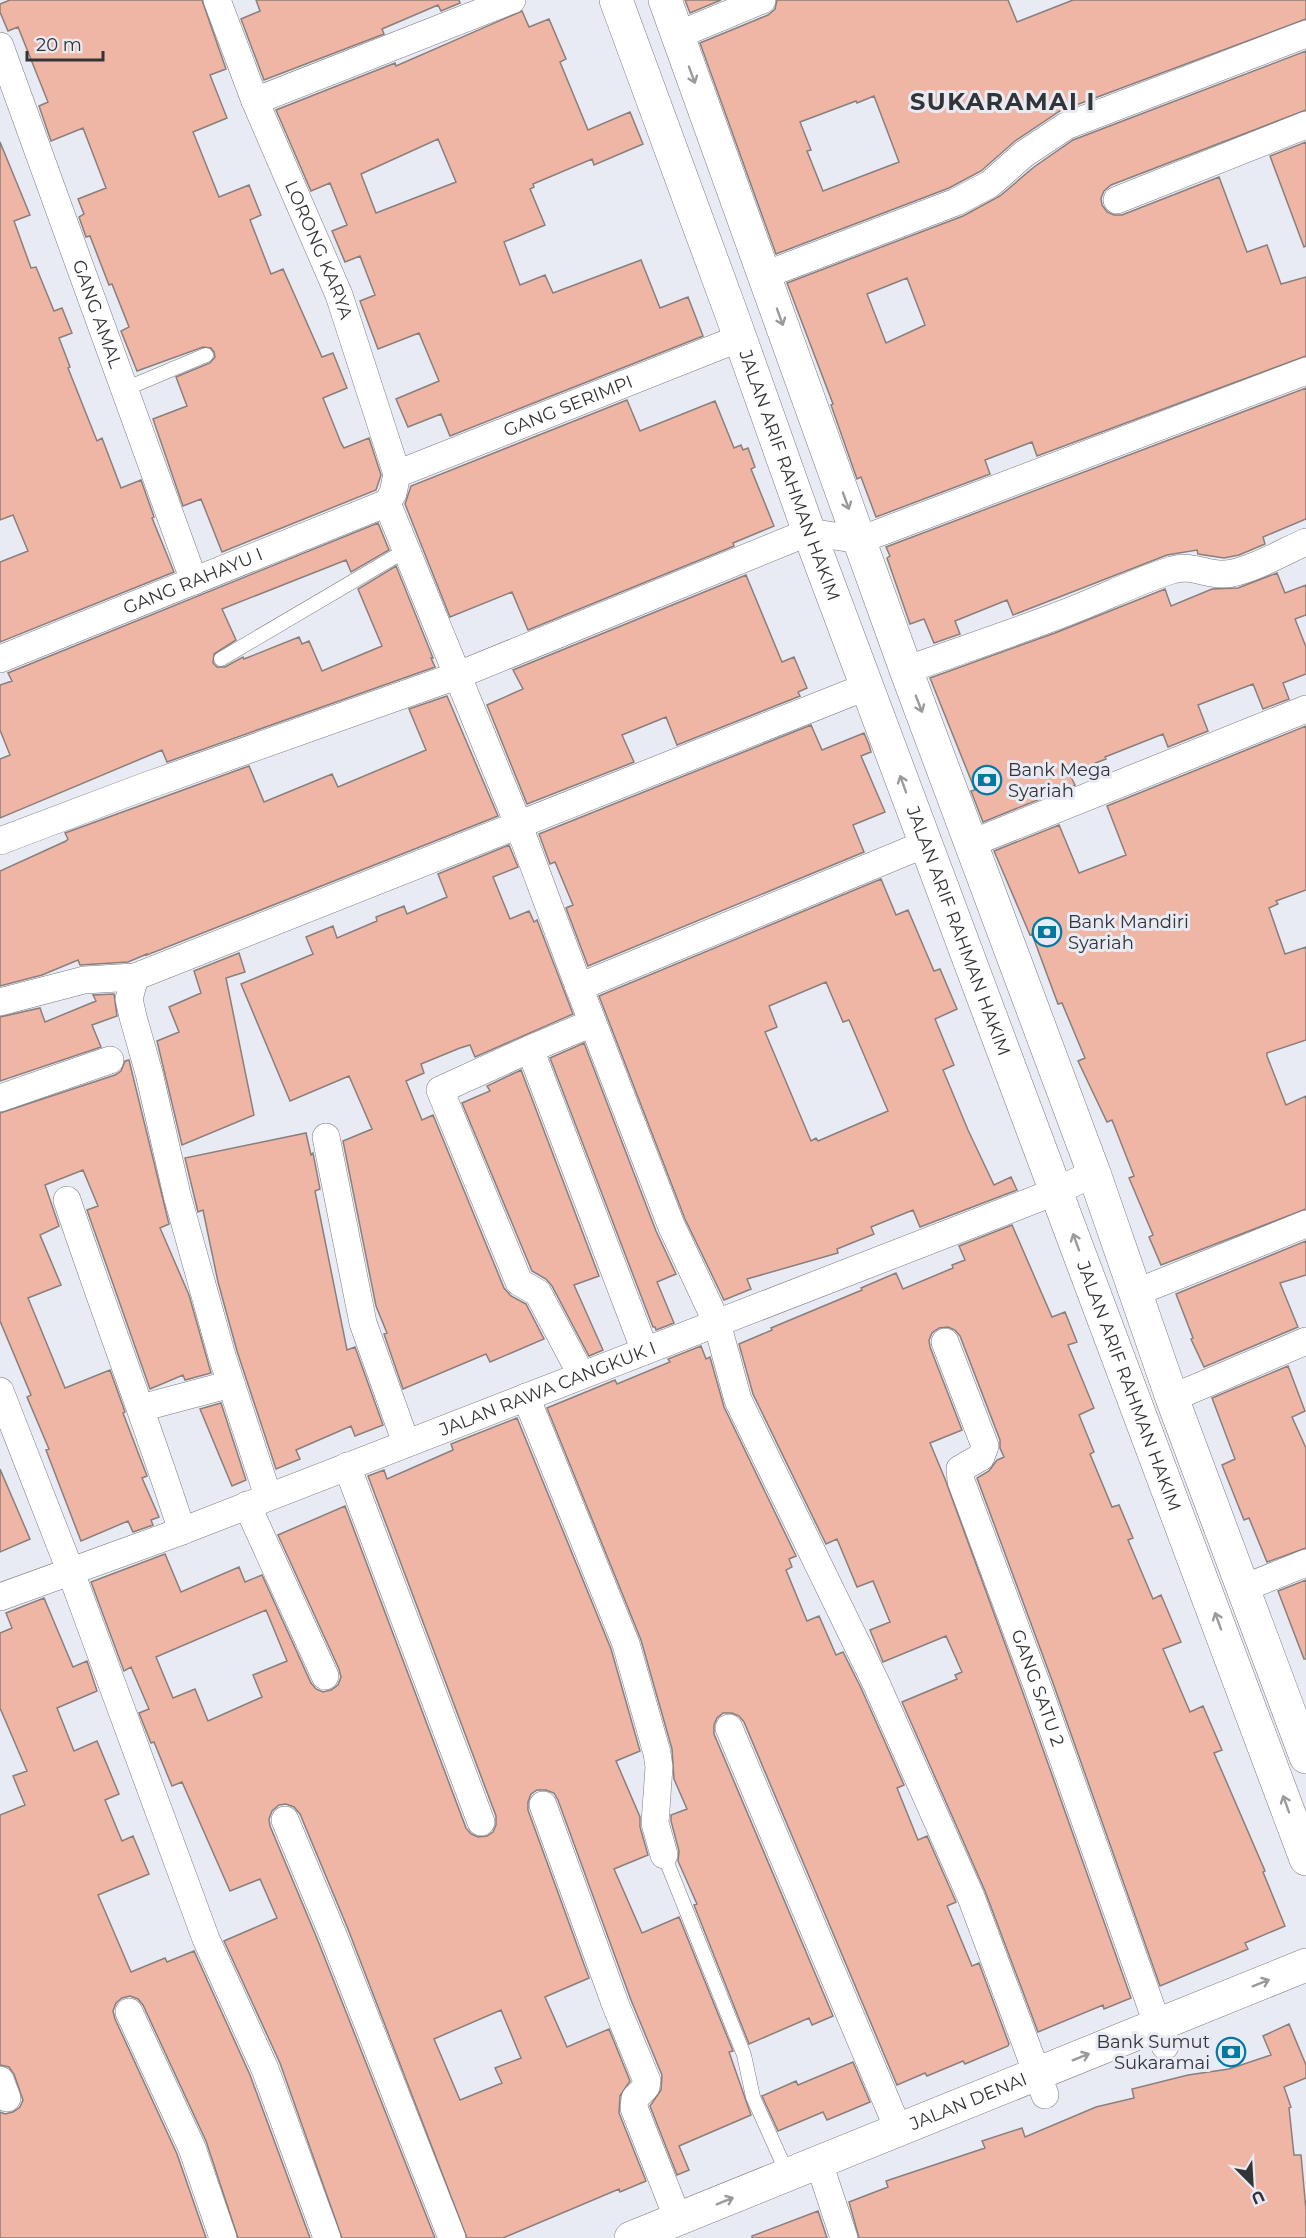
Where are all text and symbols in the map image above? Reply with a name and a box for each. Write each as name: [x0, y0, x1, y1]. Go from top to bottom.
scale bar: [27, 24, 104, 62]
text: 20 m: [36, 34, 82, 56]
one-way arrow: [688, 65, 699, 83]
district label: SUKARAMAI I: [910, 87, 1096, 116]
street label: LORONG KARYA: [280, 177, 357, 322]
street label: GANG AMAL: [67, 257, 127, 372]
one-way arrow: [776, 307, 787, 326]
street label: JALAN ARIF RAHMAN HAKIM: [734, 346, 845, 604]
street label: GANG SERIMPI: [500, 371, 636, 442]
one-way arrow: [842, 491, 853, 509]
street label: GANG RAHAYU I: [120, 543, 266, 619]
one-way arrow: [914, 694, 925, 713]
place label: Bank Mega Syariah: [1008, 759, 1111, 802]
bank icon: Bank Mega Syariah: [971, 764, 1003, 796]
one-way arrow: [897, 775, 908, 794]
street label: JALAN ARIF RAHMAN HAKIM: [901, 802, 1015, 1059]
place label: Bank Mandiri Syariah: [1068, 911, 1189, 954]
bank icon: Bank Mandiri Syariah: [1031, 916, 1063, 948]
one-way arrow: [1070, 1233, 1081, 1251]
street label: JALAN ARIF RAHMAN HAKIM: [1072, 1257, 1186, 1514]
street label: JALAN RAWA CANGKUK I: [435, 1337, 659, 1441]
one-way arrow: [1211, 1612, 1222, 1631]
street label: GANG SATU 2: [1006, 1626, 1069, 1749]
one-way arrow: [1279, 1795, 1290, 1814]
one-way arrow: [1252, 1977, 1270, 1988]
place label: Bank Sumut Sukaramai: [1096, 2031, 1210, 2074]
bank icon: Bank Sumut Sukaramai: [1215, 2036, 1247, 2068]
one-way arrow: [1071, 2051, 1090, 2062]
street label: JALAN DENAI: [906, 2068, 1030, 2135]
north arrow: [1222, 2154, 1282, 2214]
text: U: [1248, 2186, 1268, 2208]
one-way arrow: [715, 2194, 733, 2205]

